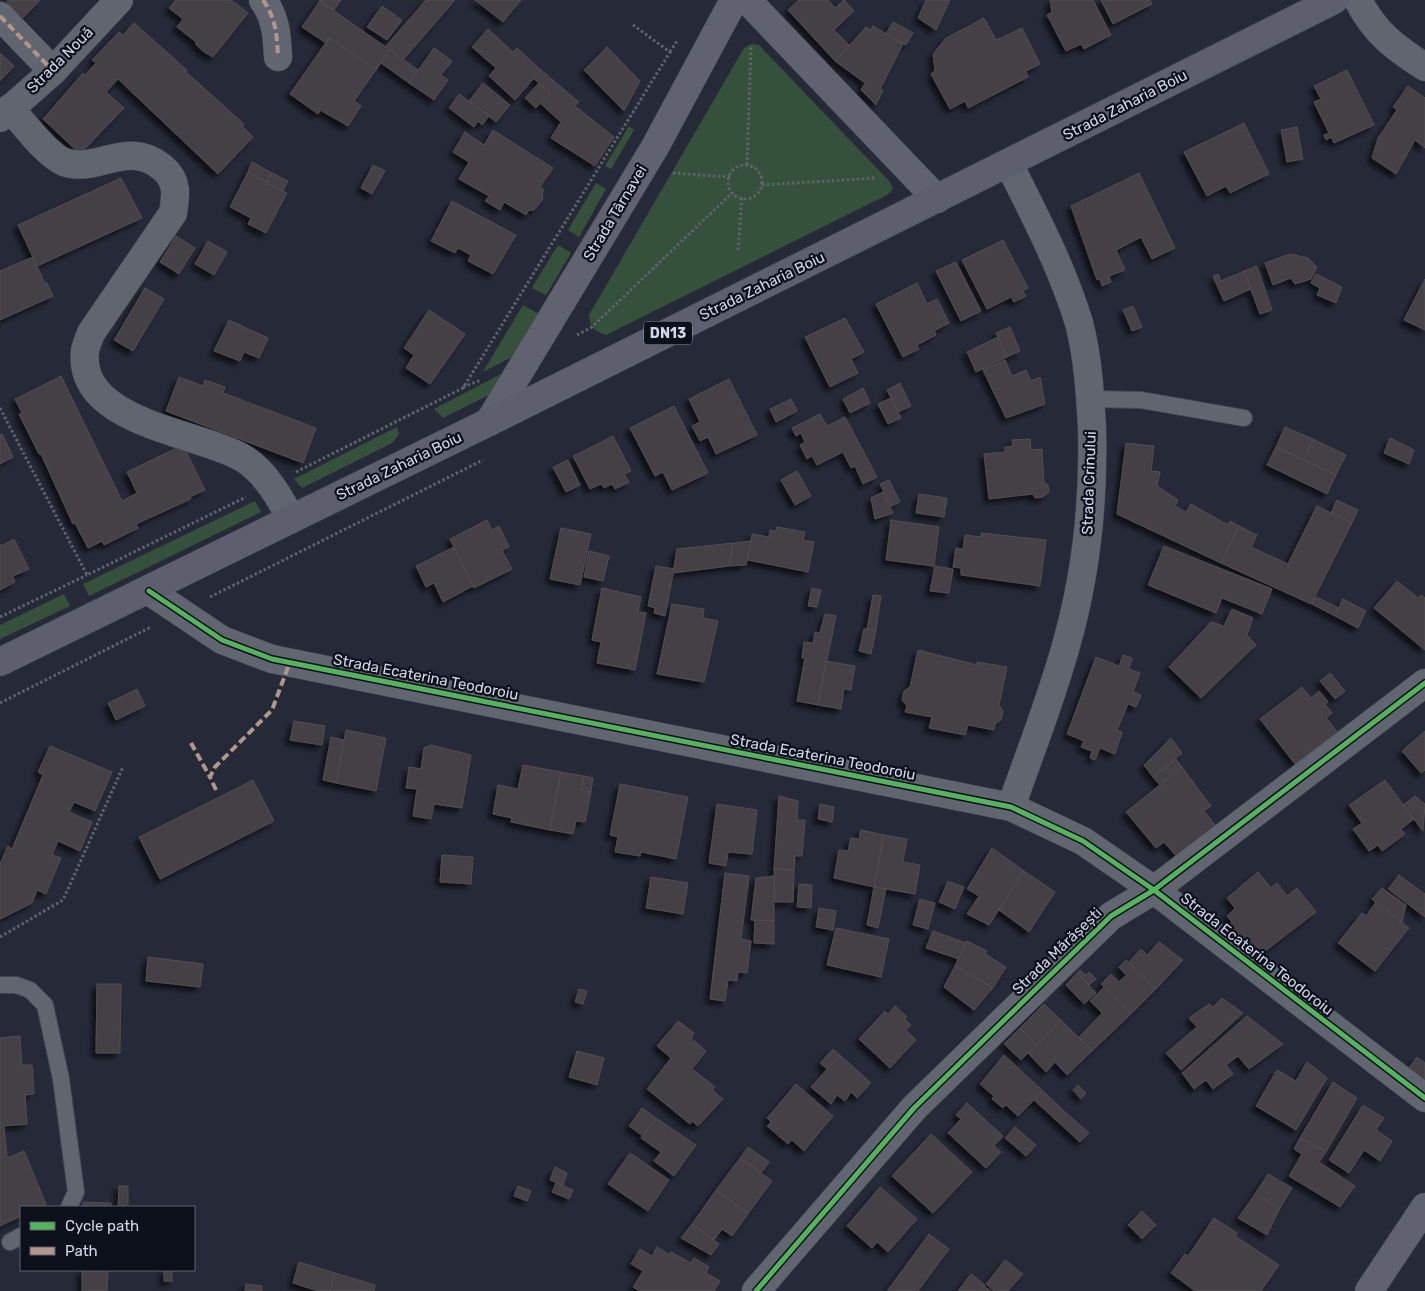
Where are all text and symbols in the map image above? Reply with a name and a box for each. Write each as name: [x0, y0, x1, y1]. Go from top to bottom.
street label: Strada Nouă: [23, 23, 97, 97]
street label: Strada Zaharia Boiu: [1060, 66, 1190, 144]
street label: Strada Târnavei: [579, 162, 651, 264]
street label: Strada Zaharia Boiu: [696, 248, 828, 324]
road number: DN13: [644, 322, 692, 344]
street label: Strada Zaharia Boiu: [333, 428, 465, 504]
street label: Strada Crinului: [1078, 431, 1100, 535]
street label: Strada Ecaterina Teodoroiu: [332, 650, 520, 704]
street label: Strada Ecaterina Teodoroiu: [729, 730, 917, 784]
street label: Strada Ecaterina Teodoroiu: [1177, 889, 1337, 1019]
street label: Strada Mărășești: [1009, 904, 1105, 998]
legend: [20, 1206, 195, 1271]
text: Cycle path: [65, 1217, 139, 1235]
text: Path: [65, 1242, 98, 1260]

